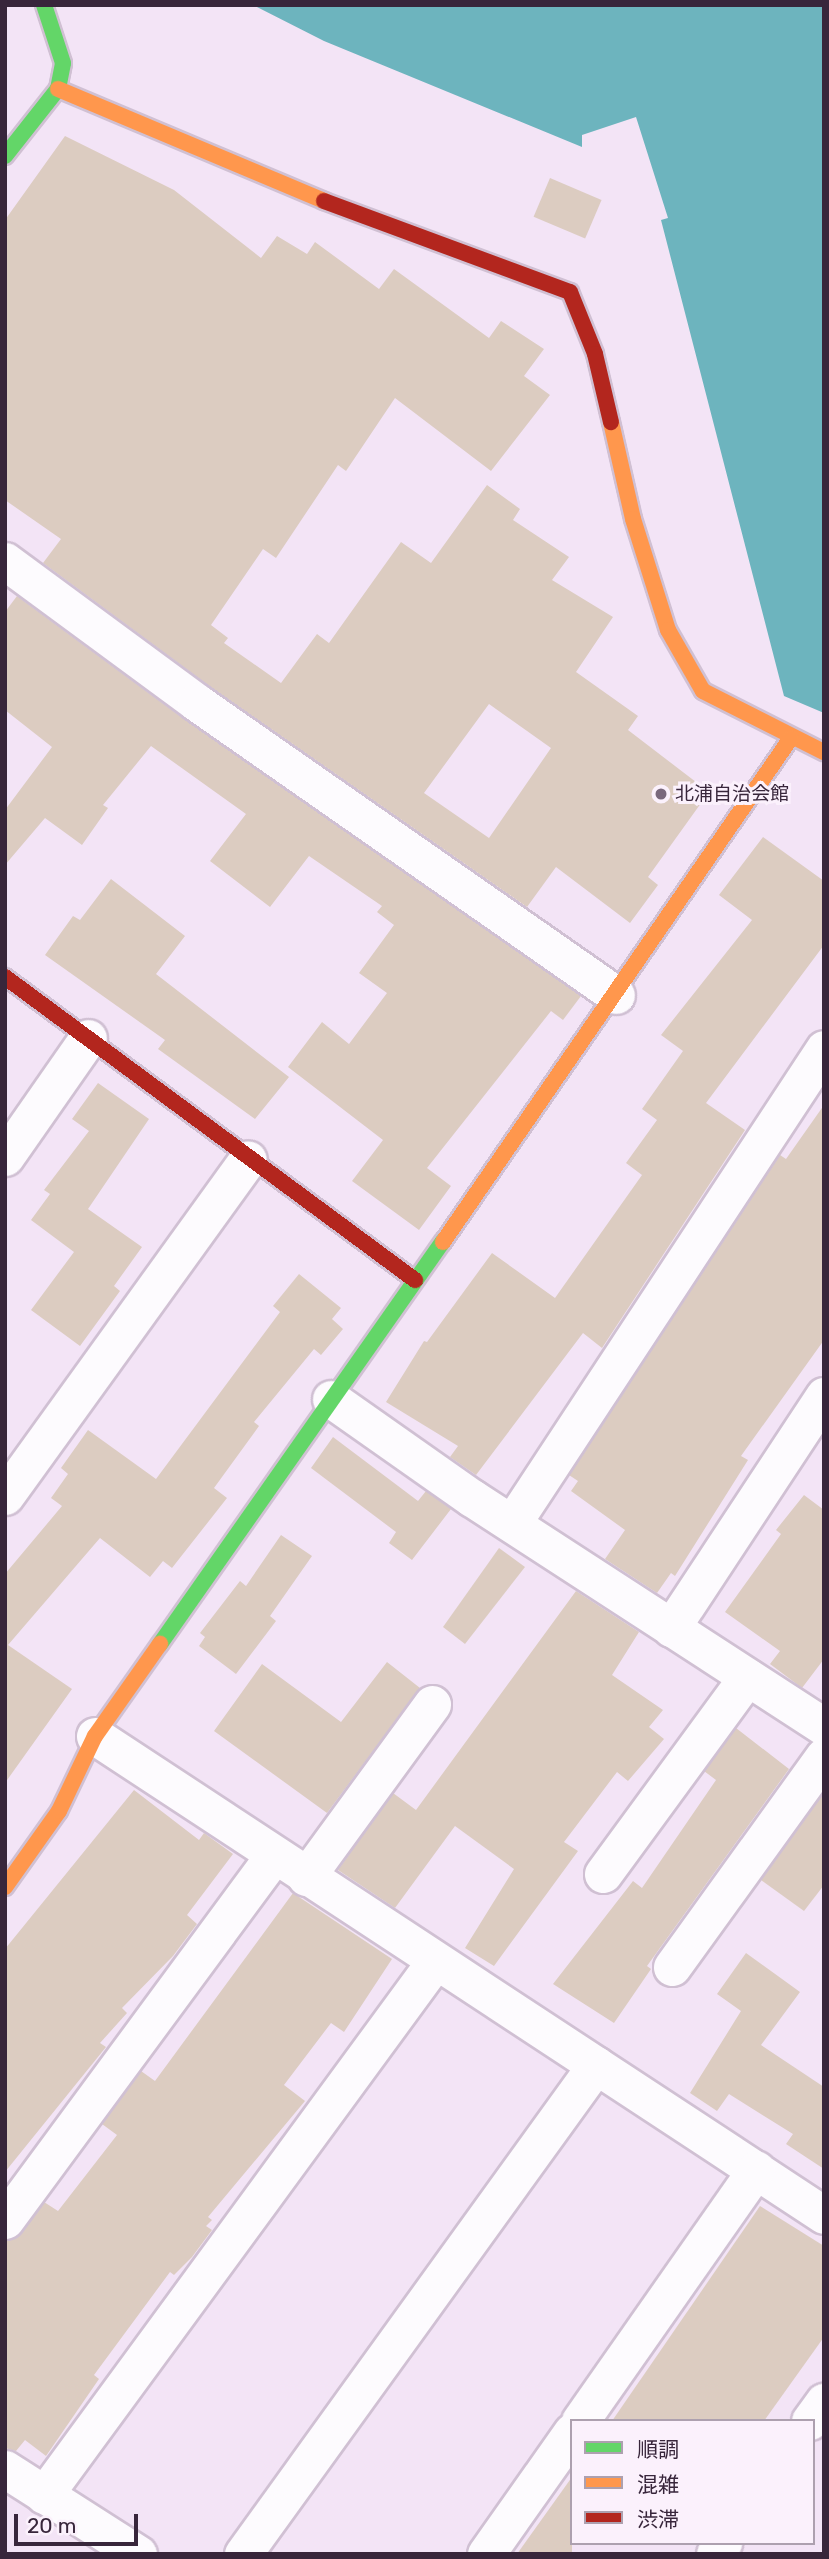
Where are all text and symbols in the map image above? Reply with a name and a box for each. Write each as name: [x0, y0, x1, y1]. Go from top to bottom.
place label: 北浦自治会館: [675, 783, 789, 805]
marker: 北浦自治会館: [653, 786, 669, 802]
legend: [570, 2419, 815, 2545]
text: 順調: [637, 2437, 679, 2462]
text: 混雑: [637, 2472, 679, 2497]
scale bar: [18, 2500, 142, 2544]
text: 渋滞: [637, 2507, 679, 2532]
text: 20 m: [27, 2513, 76, 2538]

